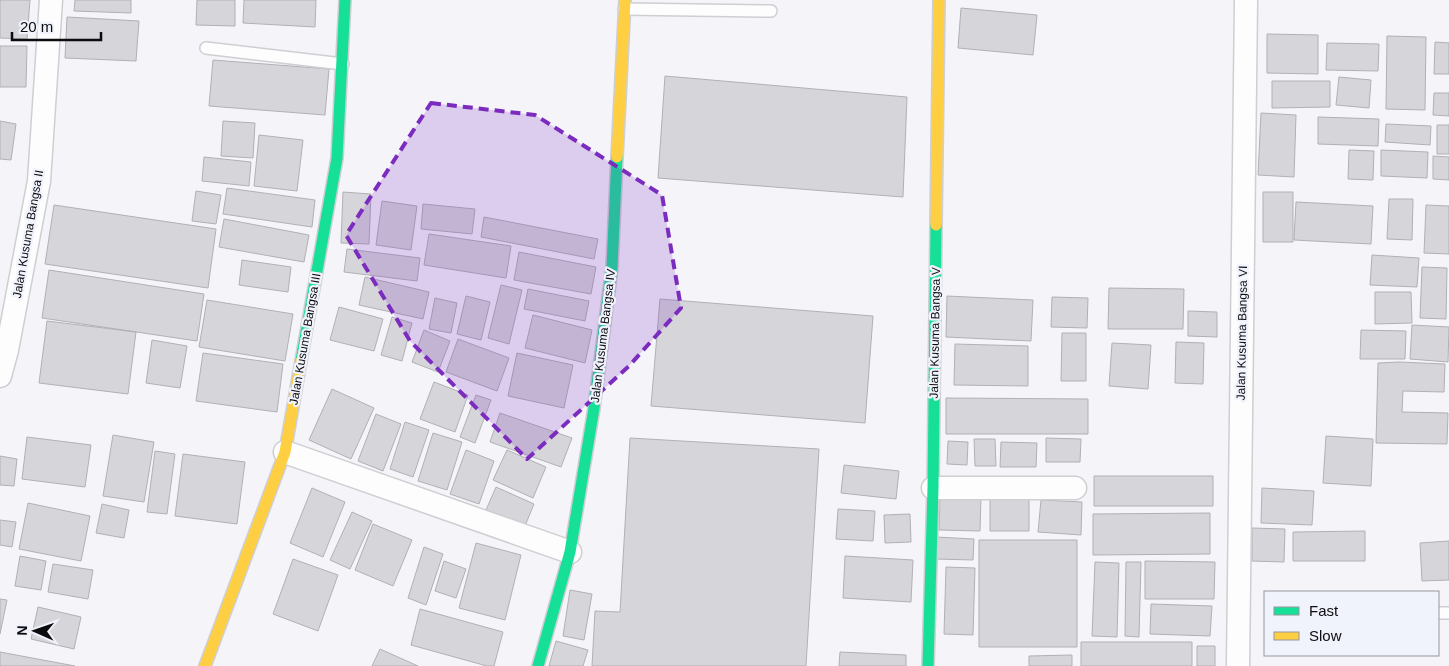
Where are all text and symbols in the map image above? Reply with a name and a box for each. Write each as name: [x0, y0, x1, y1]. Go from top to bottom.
scale bar: [12, 10, 101, 42]
text: 20 m: [20, 18, 53, 35]
street label: Jalan Kusuma Bangsa II: [10, 169, 46, 299]
street label: Jalan Kusuma Bangsa VI: [1234, 266, 1250, 400]
street label: Jalan Kusuma Bangsa V: [927, 267, 943, 399]
street label: Jalan Kusuma Bangsa IV: [588, 268, 618, 404]
street label: Jalan Kusuma Bangsa III: [287, 272, 323, 406]
legend: [1264, 591, 1439, 656]
text: Fast: [1309, 602, 1339, 619]
north arrow: [10, 606, 60, 656]
text: N: [14, 625, 30, 636]
text: Slow: [1309, 627, 1342, 644]

